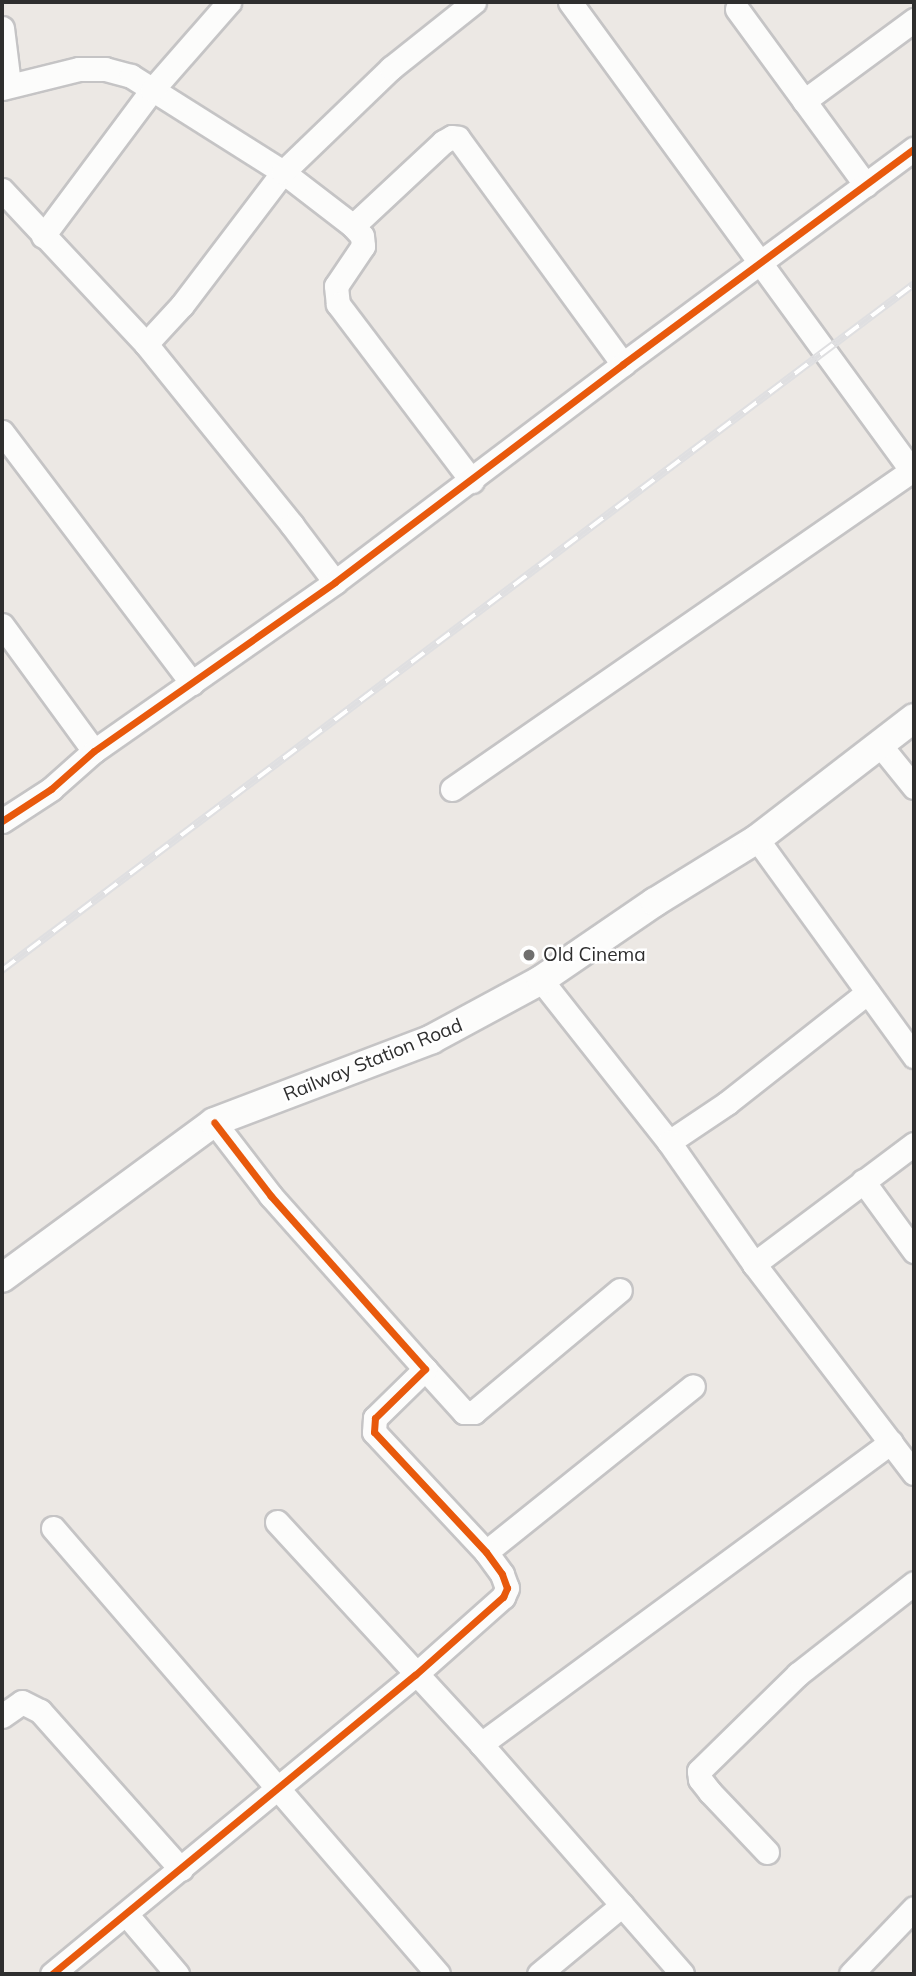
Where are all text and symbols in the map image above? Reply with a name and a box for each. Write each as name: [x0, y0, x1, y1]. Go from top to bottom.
place label: Old Cinema: [543, 944, 646, 966]
marker: Old Cinema: [521, 947, 537, 963]
street label: Railway Station Road: [280, 1014, 466, 1106]

